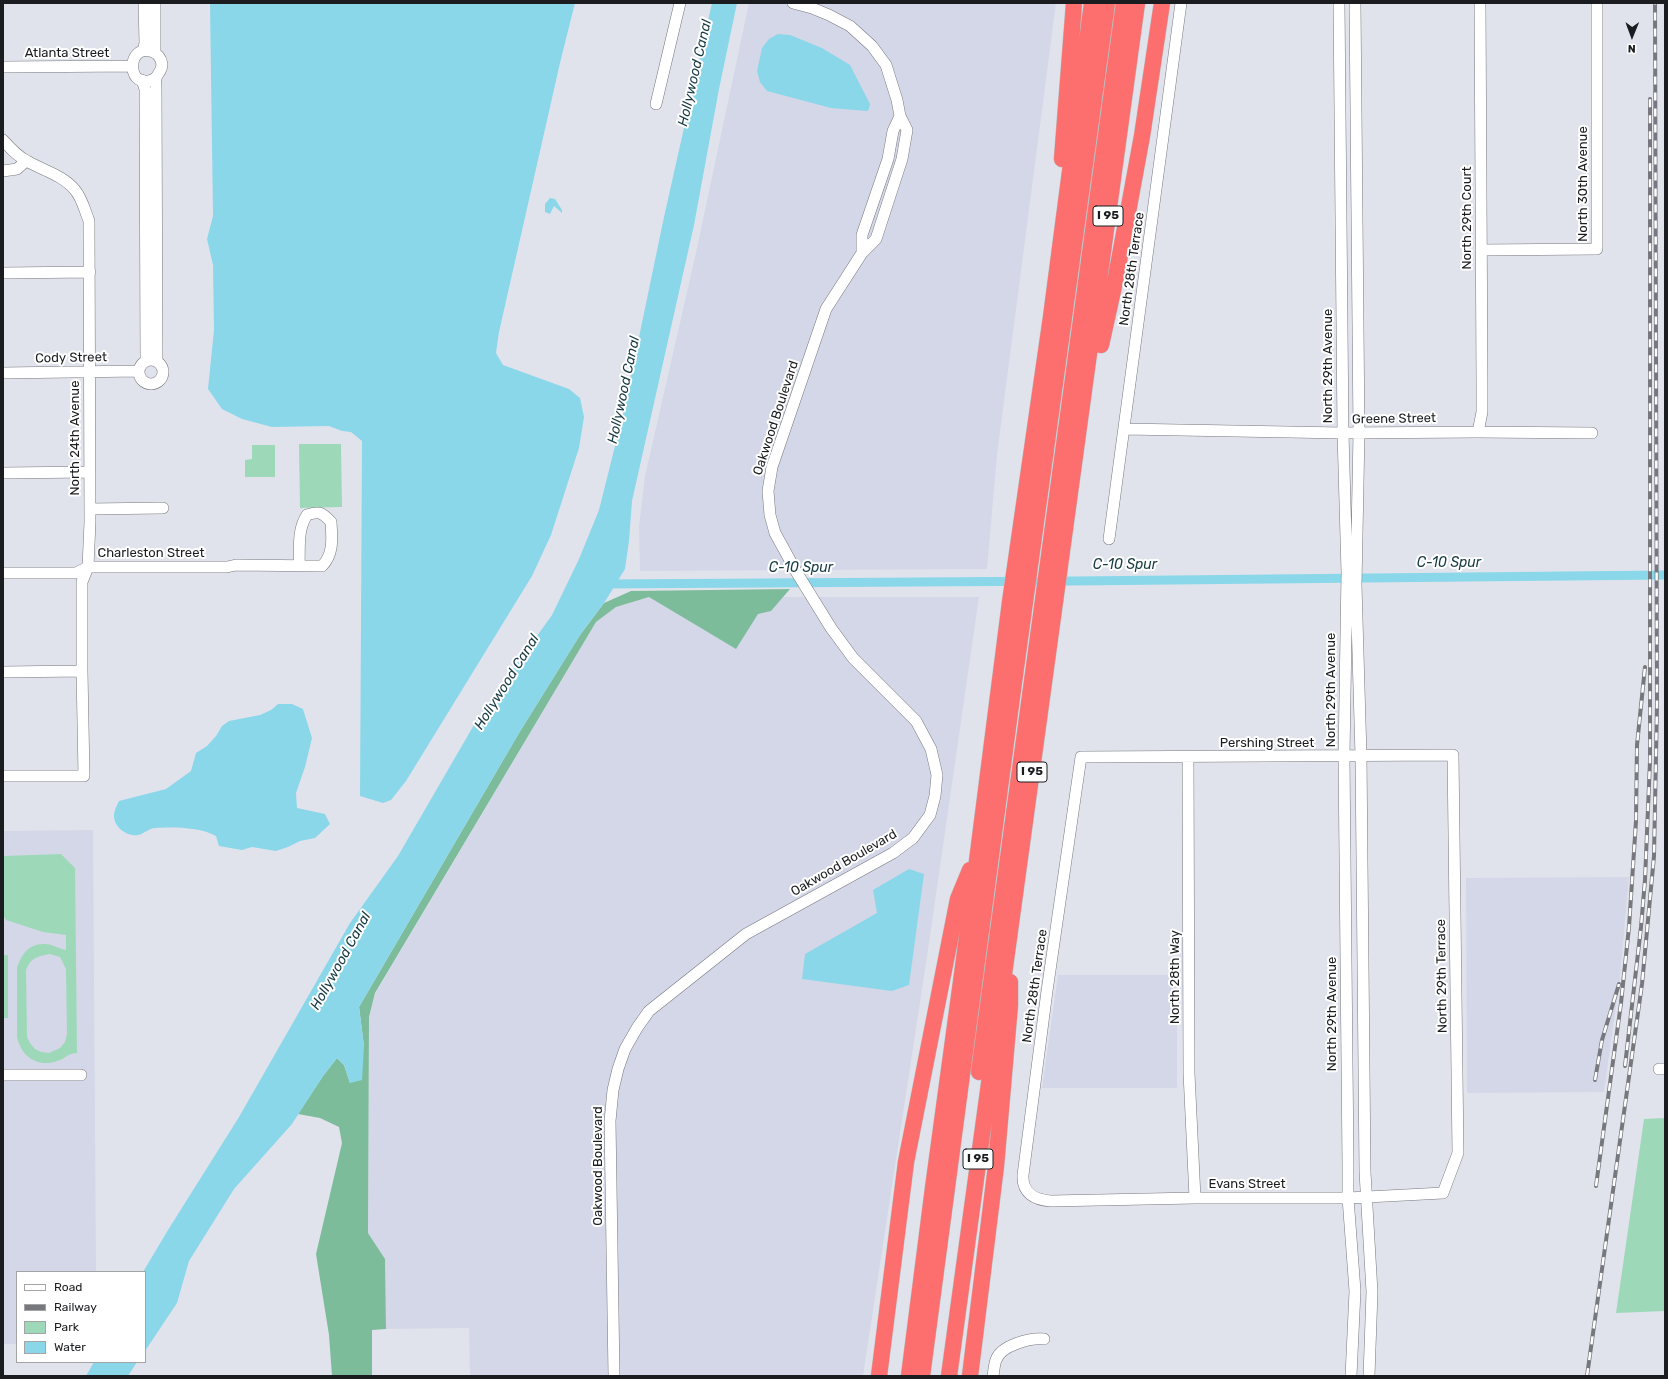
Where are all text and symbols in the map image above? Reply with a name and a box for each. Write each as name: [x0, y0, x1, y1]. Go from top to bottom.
north arrow: [1612, 16, 1652, 56]
water label: Hollywood Canal: [675, 18, 715, 128]
text: N: [1628, 42, 1636, 55]
street label: Atlanta Street: [25, 45, 109, 61]
street label: North 30th Avenue: [1575, 126, 1591, 242]
street label: North 29th Court: [1459, 166, 1475, 270]
road number: I 95: [1093, 206, 1123, 226]
street label: North 28th Terrace: [1116, 211, 1148, 327]
street label: North 29th Avenue: [1320, 309, 1336, 423]
water label: Hollywood Canal: [604, 335, 644, 445]
street label: Cody Street: [35, 350, 107, 366]
street label: Oakwood Boulevard: [750, 359, 802, 477]
street label: North 24th Avenue: [67, 381, 83, 495]
street label: Greene Street: [1352, 410, 1436, 428]
street label: Charleston Street: [98, 545, 204, 561]
water label: C-10 Spur: [1417, 555, 1481, 571]
water label: C-10 Spur: [1093, 557, 1157, 573]
water label: C-10 Spur: [769, 560, 833, 576]
water label: Hollywood Canal: [471, 631, 543, 733]
street label: North 29th Avenue: [1323, 633, 1339, 747]
street label: Pershing Street: [1220, 735, 1314, 751]
road number: I 95: [1017, 762, 1047, 782]
street label: Oakwood Boulevard: [788, 826, 900, 900]
water label: Hollywood Canal: [307, 909, 375, 1013]
street label: North 29th Terrace: [1433, 919, 1451, 1033]
street label: North 28th Terrace: [1019, 928, 1051, 1044]
street label: North 28th Way: [1167, 930, 1183, 1024]
street label: North 29th Avenue: [1324, 957, 1340, 1071]
street label: Oakwood Boulevard: [590, 1106, 606, 1226]
road number: I 95: [963, 1149, 993, 1169]
street label: Evans Street: [1208, 1176, 1286, 1192]
legend: [16, 1271, 146, 1363]
text: Road: [54, 1280, 82, 1294]
text: Railway: [54, 1300, 97, 1314]
text: Park: [54, 1320, 79, 1334]
text: Water: [54, 1340, 86, 1354]

